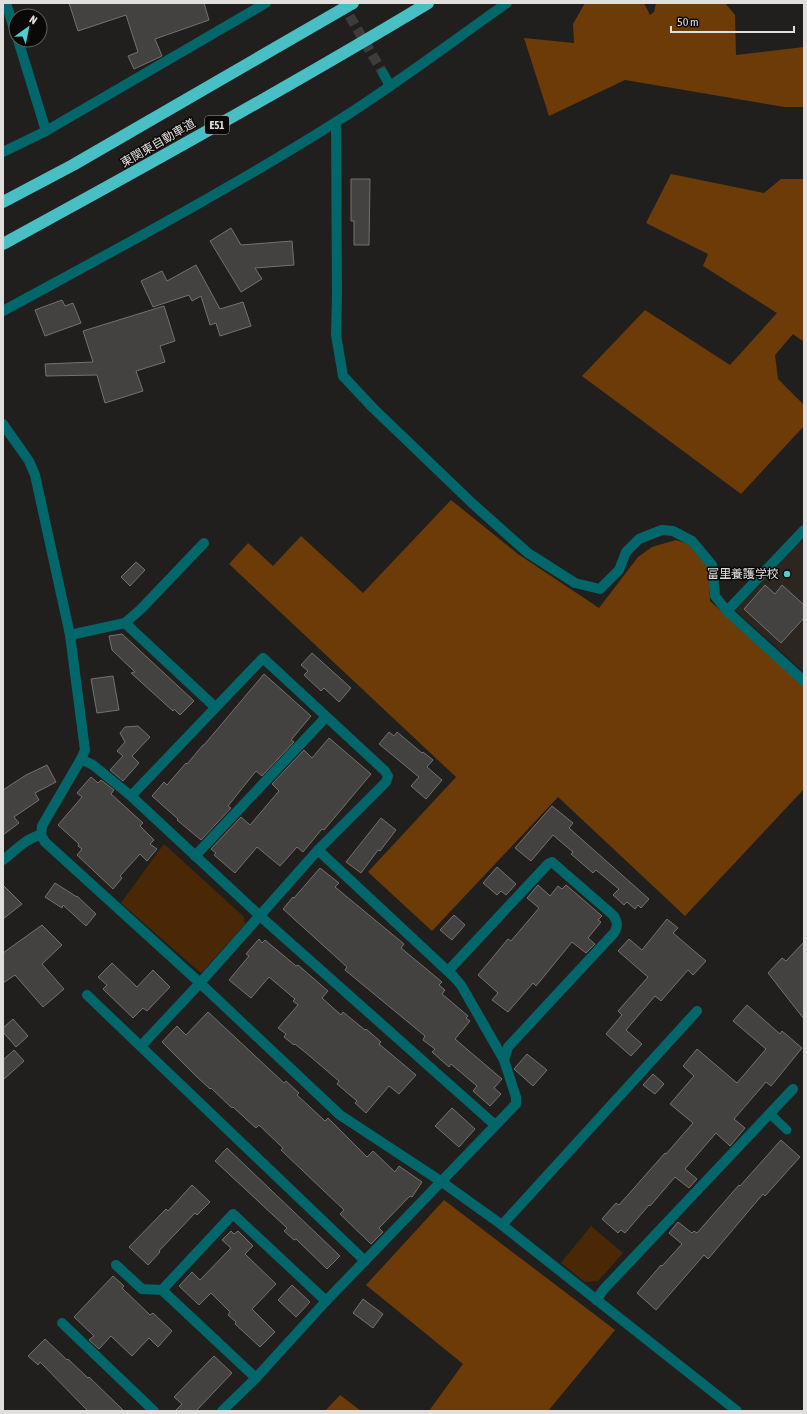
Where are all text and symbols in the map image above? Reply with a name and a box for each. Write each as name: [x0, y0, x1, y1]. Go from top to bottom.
north arrow: [8, 8, 48, 48]
scale bar: [671, 8, 794, 34]
text: N: [27, 13, 39, 26]
text: 50 m: [677, 15, 699, 29]
street label: 東関東自動車道: [118, 116, 198, 170]
road number: E51: [205, 116, 229, 134]
place label: 富里養護学校: [707, 567, 779, 581]
marker: 富里養護学校: [782, 569, 792, 579]

